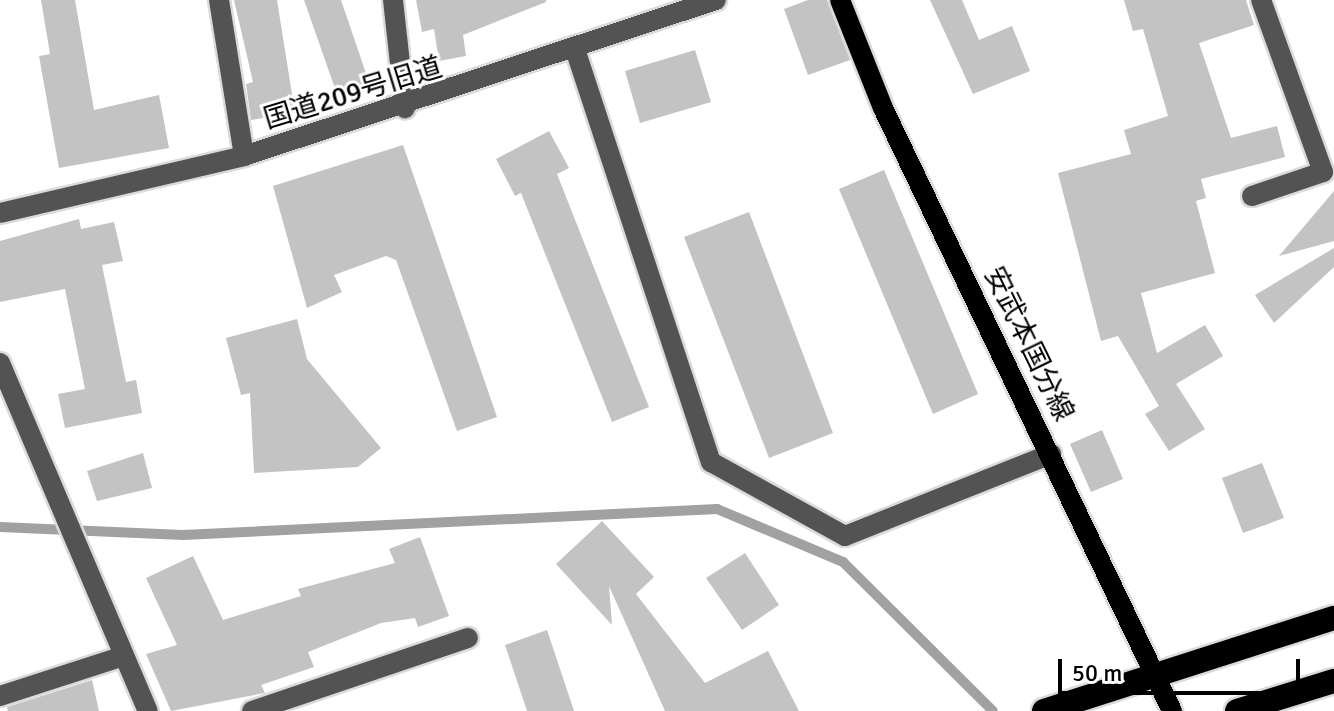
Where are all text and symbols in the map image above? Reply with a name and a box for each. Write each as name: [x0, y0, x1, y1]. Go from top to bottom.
street label: 国道209号旧道: [259, 50, 447, 136]
street label: 安武本国分線: [977, 261, 1081, 427]
scale bar: [1062, 643, 1304, 693]
text: 50 m: [1072, 658, 1122, 688]

